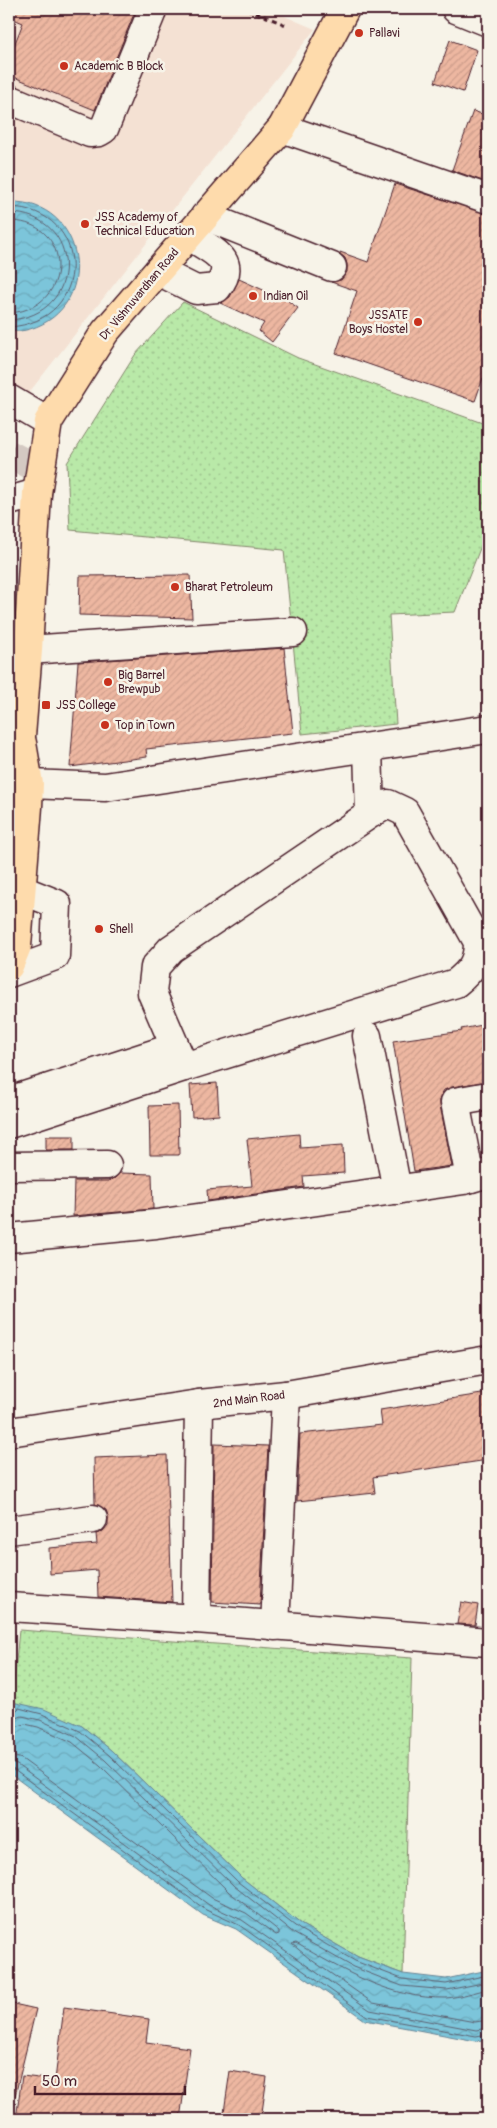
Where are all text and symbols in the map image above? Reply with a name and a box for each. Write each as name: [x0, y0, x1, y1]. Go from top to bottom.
place label: Pallavi: [369, 26, 400, 41]
marker: Pallavi: [353, 27, 365, 39]
place label: Academic B Block: [74, 59, 163, 74]
marker: Academic B Block: [58, 60, 70, 72]
place label: JSS Academy of Technical Education: [95, 210, 194, 239]
marker: JSS Academy of Technical Education: [79, 218, 91, 230]
street label: Dr. Vishnuvardhan Road: [97, 245, 182, 343]
place label: Indian Oil: [263, 289, 309, 304]
marker: Indian Oil: [247, 290, 259, 302]
place label: JSSATE Boys Hostel: [349, 308, 408, 337]
marker: JSSATE Boys Hostel: [412, 316, 424, 328]
place label: Bharat Petroleum: [185, 580, 273, 595]
marker: Bharat Petroleum: [169, 581, 181, 593]
place label: Big Barrel Brewpub: [118, 668, 165, 697]
marker: Big Barrel Brewpub: [102, 676, 114, 688]
place label: JSS College: [56, 698, 116, 713]
marker: JSS College: [40, 699, 52, 711]
place label: Top in Town: [115, 718, 175, 733]
marker: Top in Town: [99, 719, 111, 731]
place label: Shell: [109, 922, 133, 937]
marker: Shell: [93, 923, 105, 935]
street label: 2nd Main Road: [212, 1388, 286, 1411]
scale bar: [35, 2063, 185, 2095]
text: 50 m: [42, 2072, 77, 2091]

